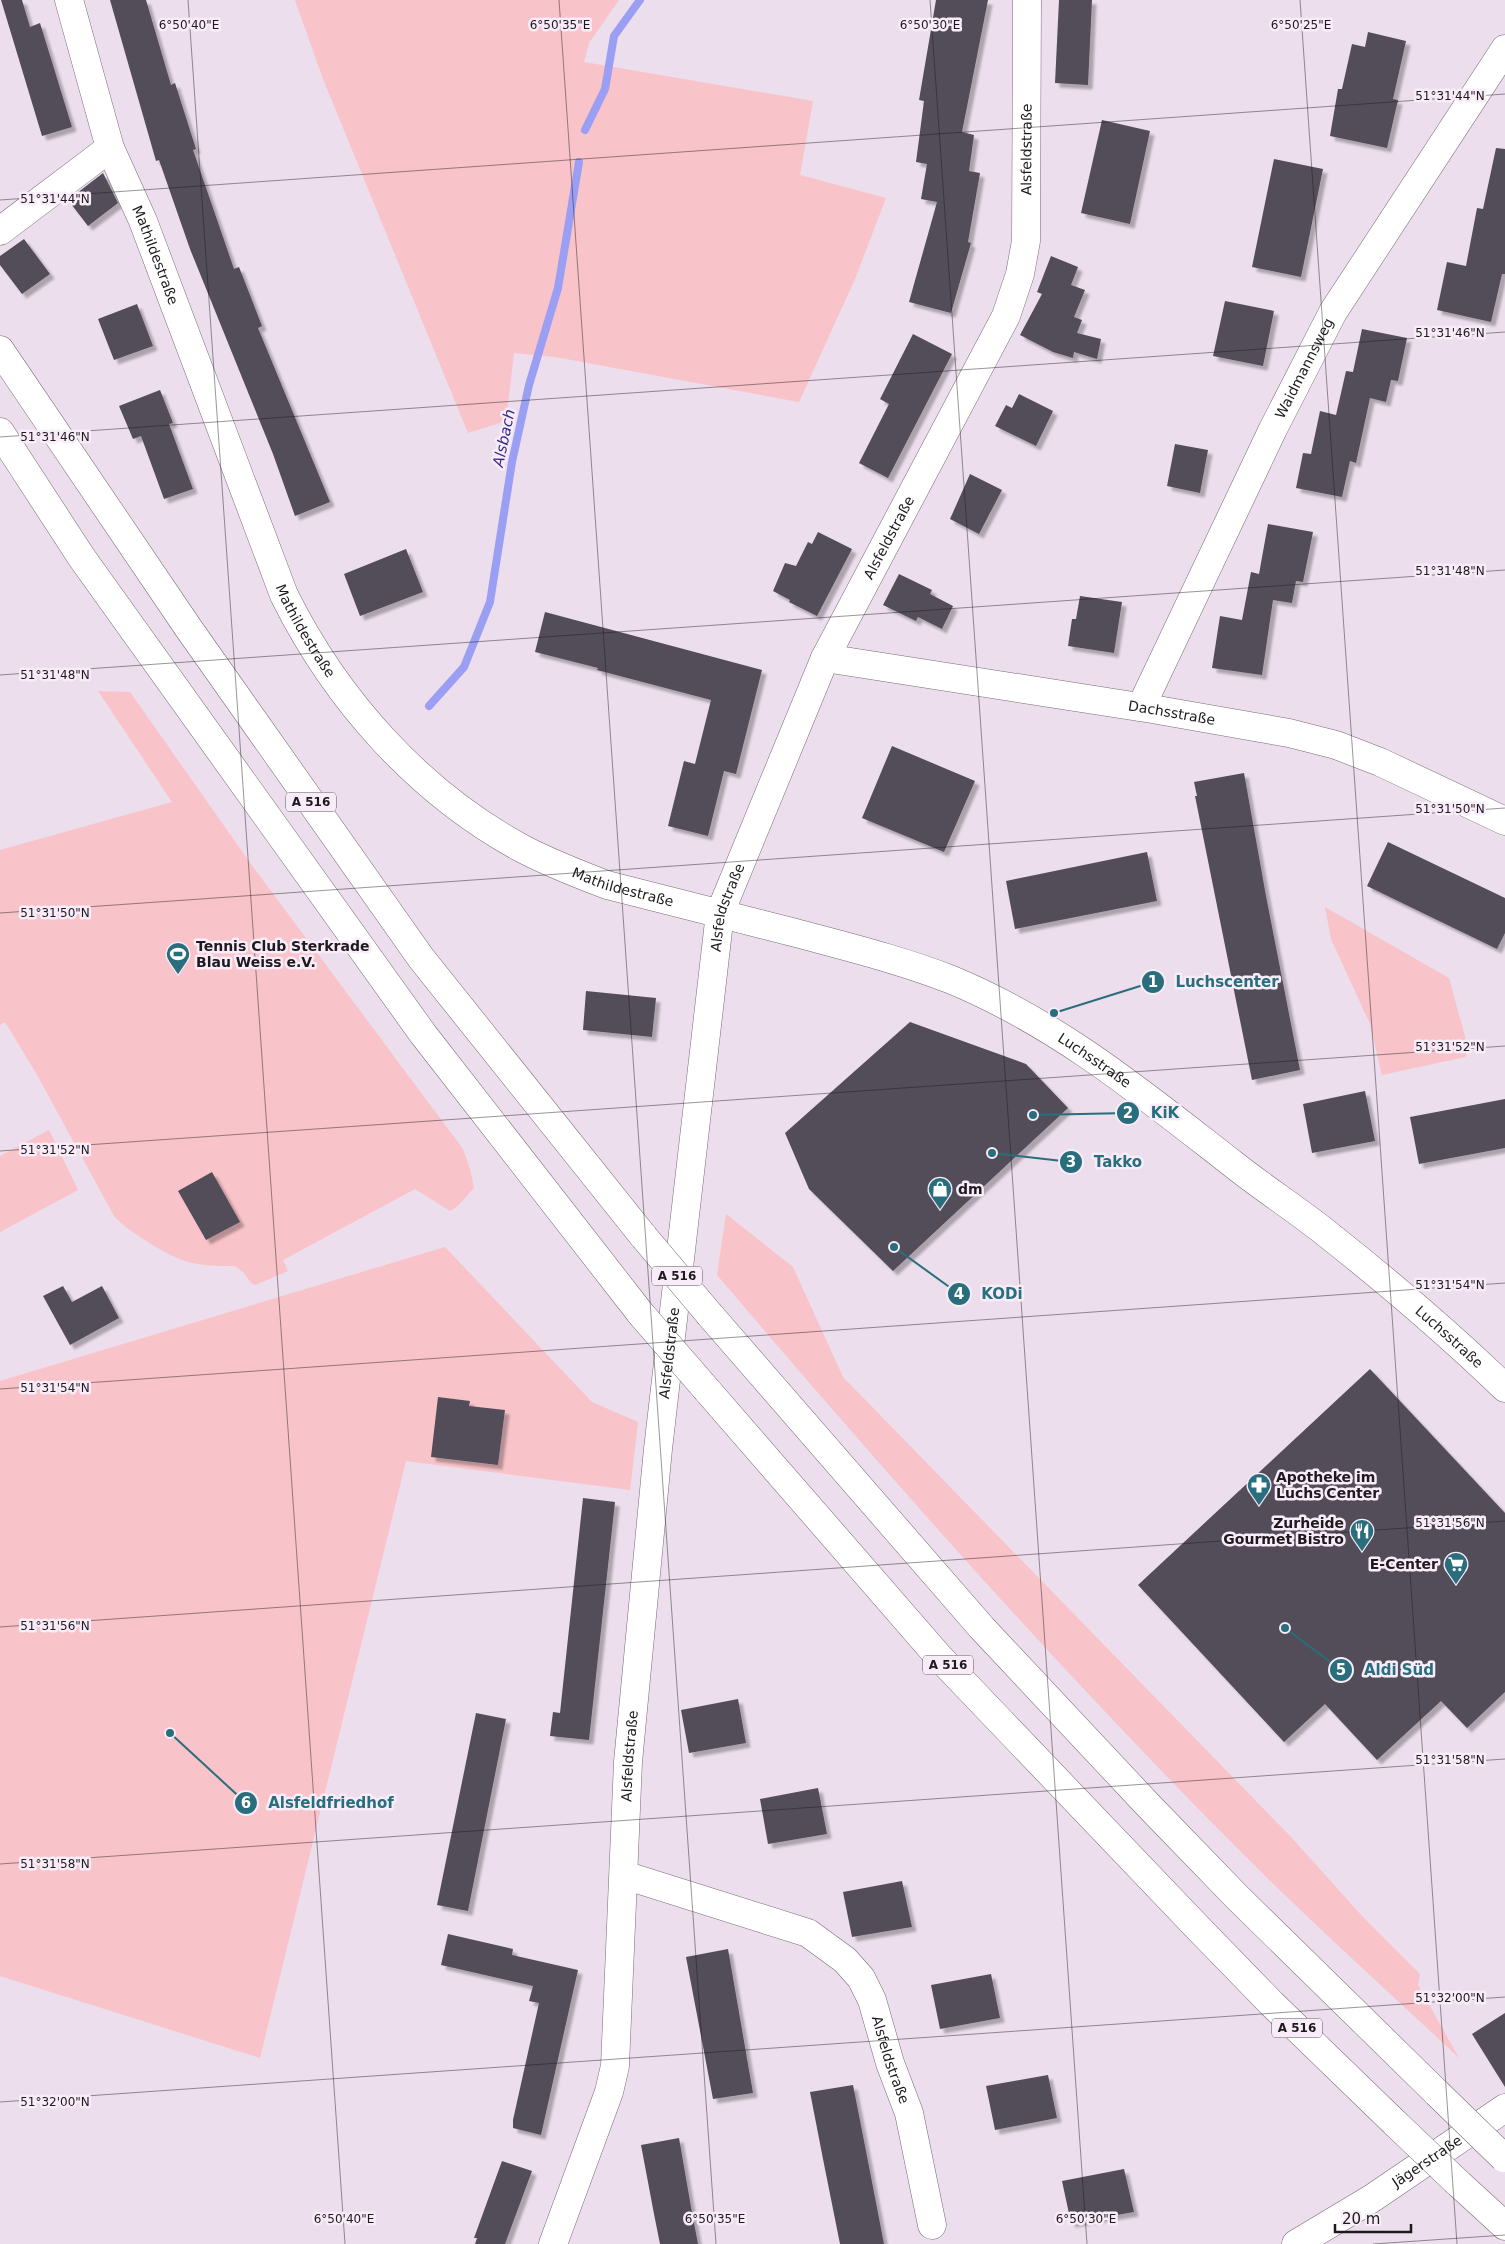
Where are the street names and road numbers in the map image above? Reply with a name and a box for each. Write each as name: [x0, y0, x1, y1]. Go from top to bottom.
street label: Alsfeldstraße: [1018, 104, 1035, 195]
street label: Mathildestraße: [129, 203, 182, 307]
street label: Waidmannsweg: [1272, 315, 1336, 421]
street label: Alsfeldstraße: [860, 493, 917, 582]
street label: Mathildestraße: [273, 582, 339, 680]
street label: Dachsstraße: [1127, 697, 1216, 728]
road number: A 516: [286, 792, 336, 812]
street label: Alsfeldstraße: [708, 861, 748, 952]
street label: Mathildestraße: [570, 864, 675, 910]
street label: Luchsstraße: [1055, 1030, 1134, 1091]
road number: A 516: [652, 1266, 702, 1285]
street label: Luchsstraße: [1412, 1302, 1486, 1371]
street label: Alsfeldstraße: [656, 1307, 682, 1399]
road number: A 516: [923, 1656, 973, 1674]
street label: Alsfeldstraße: [618, 1710, 641, 1802]
street label: Alsfeldstraße: [869, 2014, 913, 2106]
road number: A 516: [1272, 2019, 1322, 2038]
street label: Jägerstraße: [1388, 2132, 1465, 2191]

